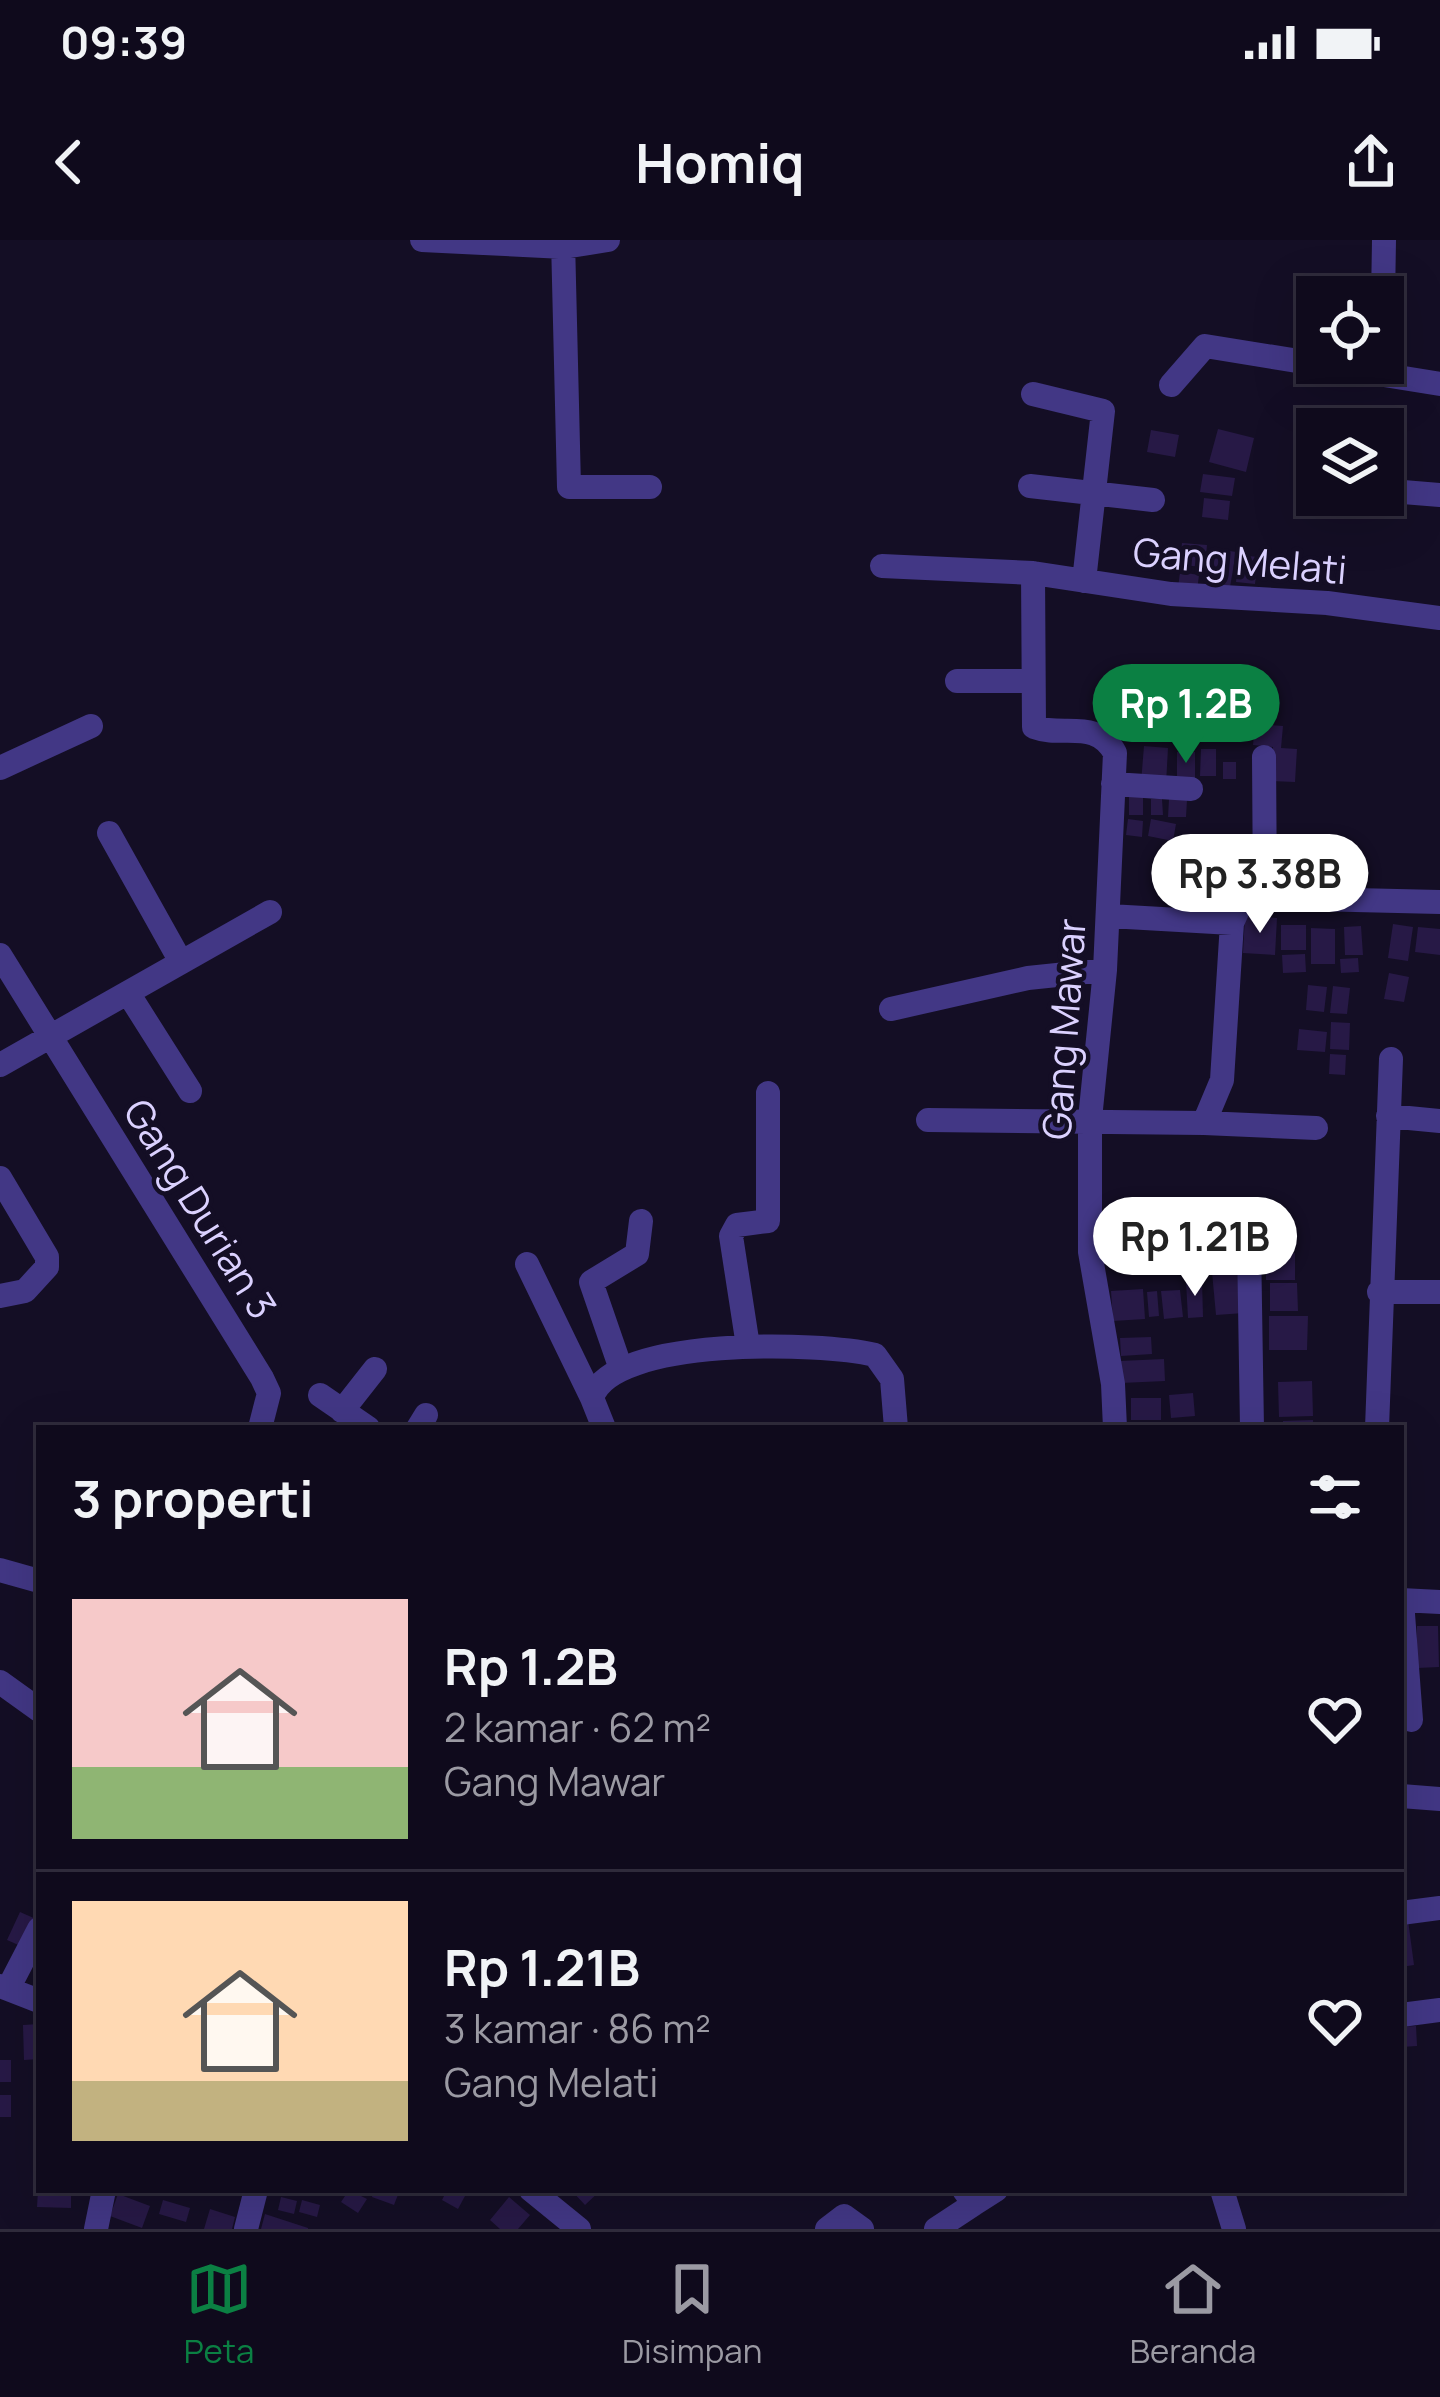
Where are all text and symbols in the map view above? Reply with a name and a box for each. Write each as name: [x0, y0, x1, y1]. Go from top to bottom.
text: 09:39: [60, 11, 187, 73]
text: Homiq: [635, 125, 805, 199]
icon: back: [36, 129, 102, 195]
icon: share: [1338, 129, 1404, 195]
map controls: [1296, 276, 1404, 516]
button: locate: [1296, 276, 1404, 384]
button: layers: [1296, 408, 1404, 516]
street label: Gang Melati: [1131, 524, 1349, 596]
pin: Rp 1.2B: [1075, 664, 1297, 766]
text: Rp 1.2B: [1120, 676, 1252, 730]
pin: Rp 3.38B: [1136, 834, 1384, 936]
text: Rp 3.38B: [1178, 846, 1342, 900]
street label: Gang Mawar: [1028, 917, 1098, 1141]
street label: Gang Durian 3: [112, 1088, 290, 1329]
pin: Rp 1.21B: [1071, 1197, 1319, 1299]
text: Rp 1.21B: [1120, 1209, 1270, 1263]
text: 3 properti: [72, 1463, 314, 1532]
icon: filters: [1302, 1464, 1368, 1530]
text: Rp 1.2B: [444, 1631, 618, 1700]
icon: home: [168, 1647, 312, 1791]
icon: heart: [1302, 1686, 1368, 1752]
text: 2 kamar · 62 m²: [444, 1700, 711, 1754]
text: Gang Mawar: [444, 1754, 665, 1808]
text: Rp 1.21B: [444, 1932, 640, 2001]
icon: home: [168, 1949, 312, 2093]
icon: heart: [1302, 1988, 1368, 2054]
text: 3 kamar · 86 m²: [444, 2001, 711, 2055]
text: Gang Melati: [444, 2055, 658, 2109]
tab: Peta: [184, 2256, 254, 2373]
tab: Disimpan: [622, 2256, 762, 2373]
tab: Beranda: [1130, 2256, 1256, 2373]

